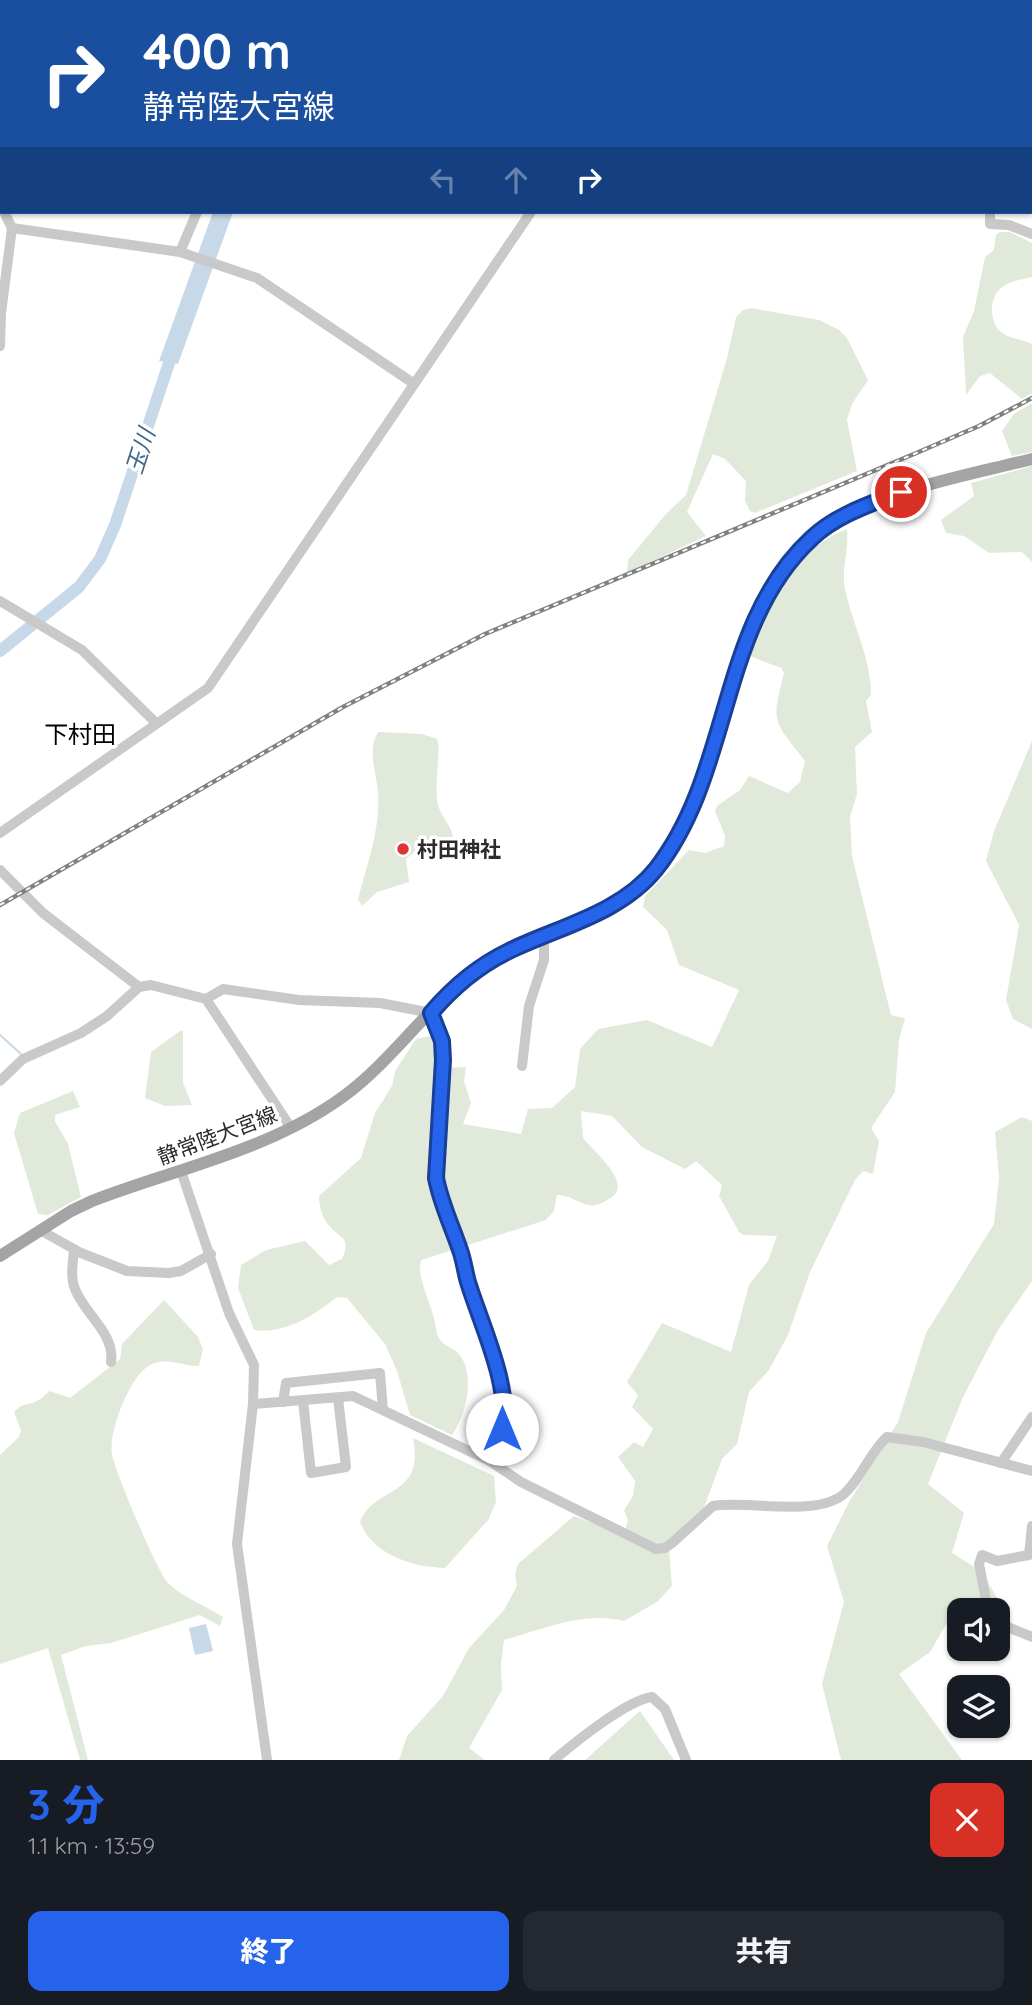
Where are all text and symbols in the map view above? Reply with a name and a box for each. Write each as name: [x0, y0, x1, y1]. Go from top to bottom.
text: 400 m: [143, 20, 291, 81]
icon: right: [28, 28, 119, 119]
text: 静常陸大宮線: [143, 86, 335, 126]
icon: left: [424, 161, 462, 199]
icon: ahead: [497, 161, 535, 199]
icon: right: [570, 161, 608, 199]
water label: 玉川: [119, 422, 162, 477]
pin: [871, 462, 931, 522]
icon: arrive: [882, 473, 920, 511]
district label: 下村田: [44, 719, 116, 749]
place label: 村田神社: [417, 836, 501, 862]
marker: 村田神社: [395, 841, 411, 857]
street label: 静常陸大宮線: [154, 1100, 280, 1170]
position arrow: [465, 1392, 539, 1466]
map controls: [947, 1598, 1010, 1738]
button: sound: [947, 1598, 1010, 1661]
button: layers: [947, 1675, 1010, 1738]
text: 3 分: [28, 1778, 104, 1831]
button: close: [930, 1783, 1004, 1857]
text: 1.1 km · 13:59: [28, 1831, 155, 1860]
button: 終了: [28, 1911, 509, 1991]
button: 共有: [523, 1911, 1004, 1991]

